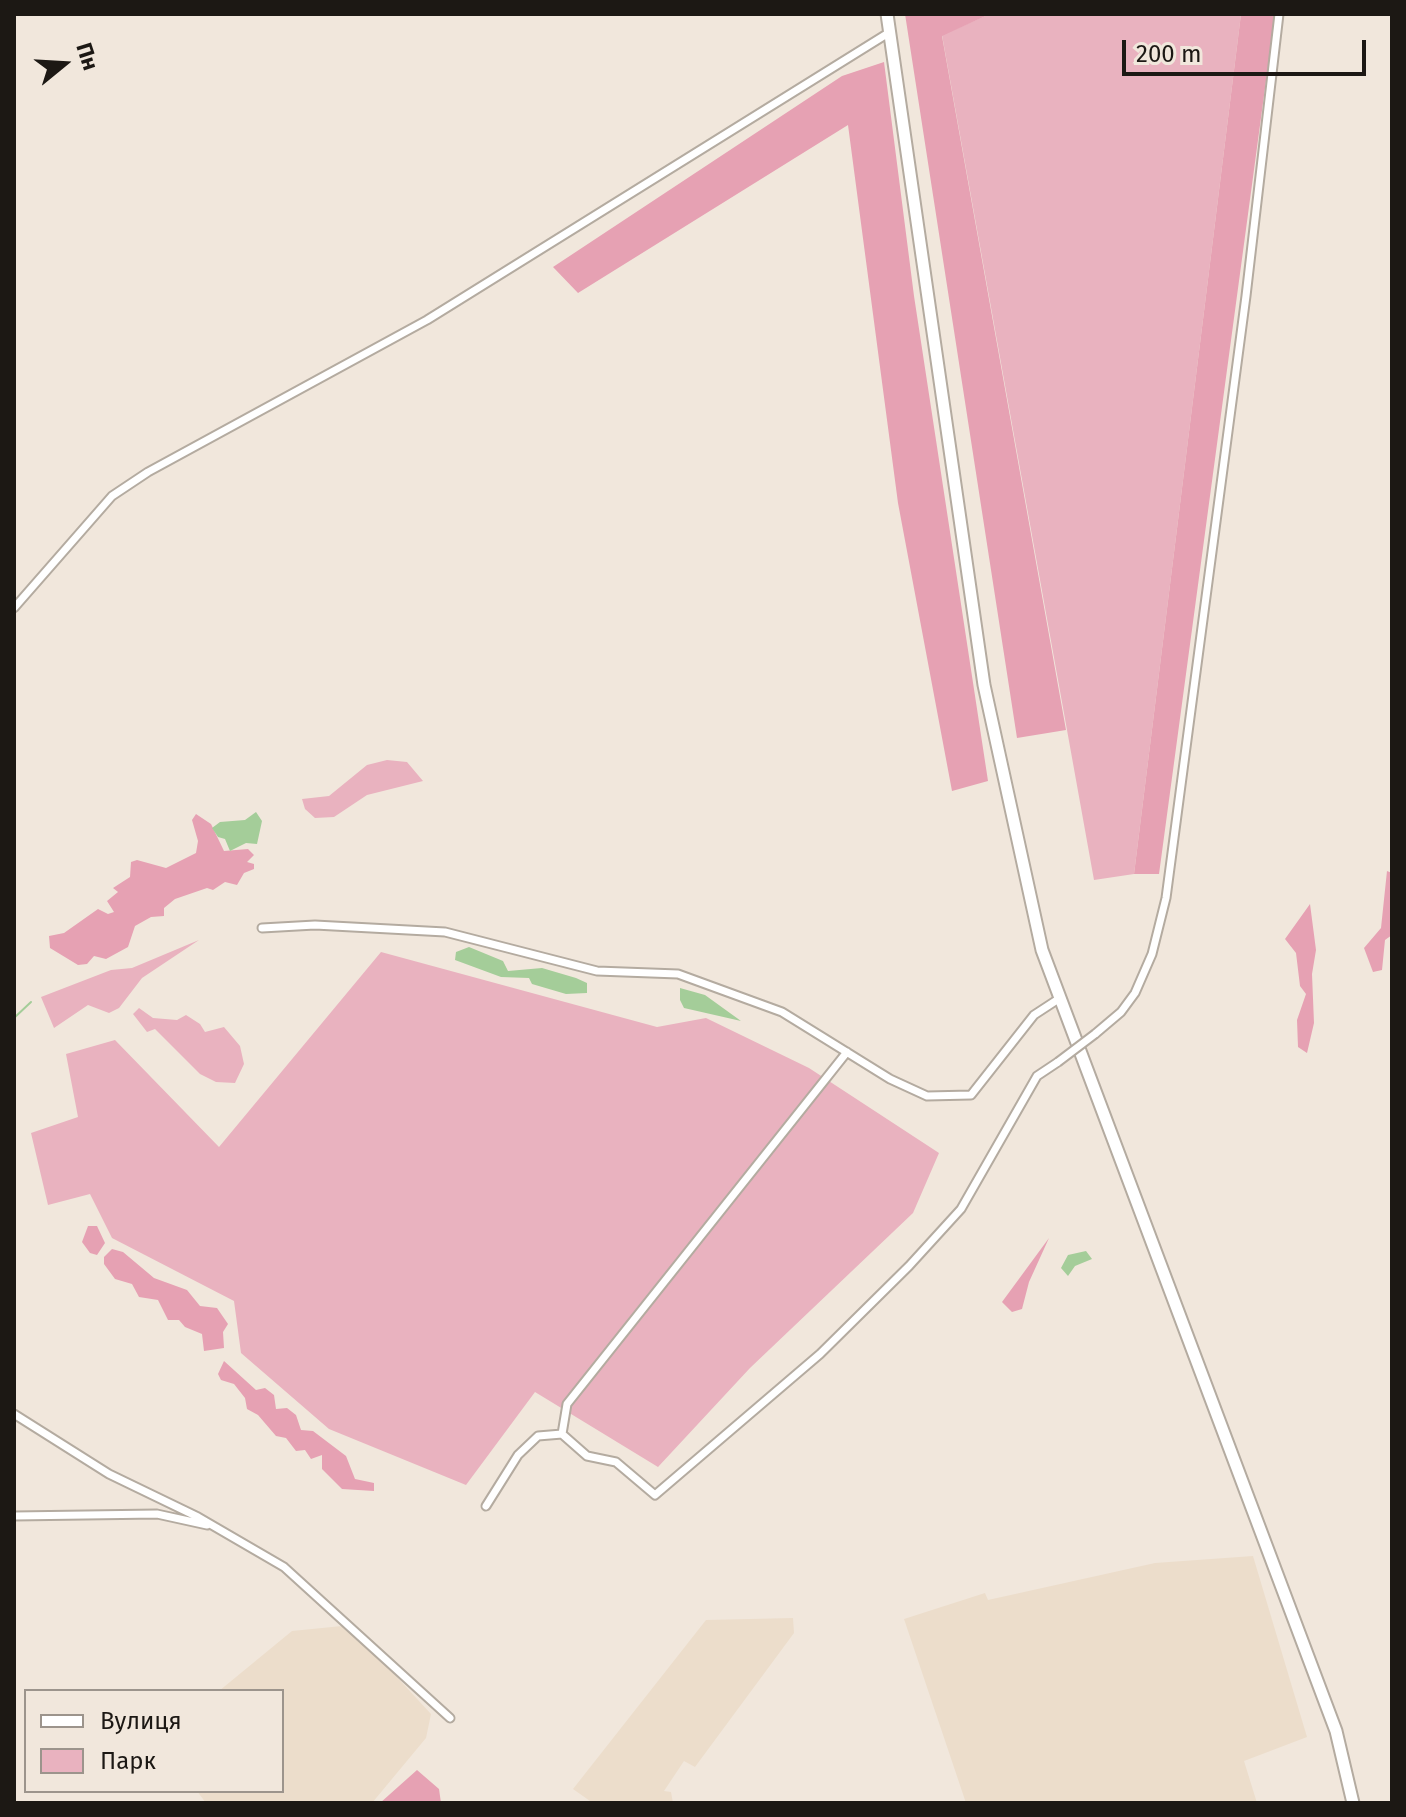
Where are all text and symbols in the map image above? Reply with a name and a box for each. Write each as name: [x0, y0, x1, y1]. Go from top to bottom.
north arrow: [24, 24, 104, 104]
scale bar: [1126, 24, 1370, 74]
text: Пн: [70, 39, 104, 74]
text: 200 m: [1136, 40, 1202, 68]
legend: [24, 1689, 284, 1793]
text: Вулиця: [100, 1707, 182, 1735]
text: Парк: [100, 1747, 156, 1775]

